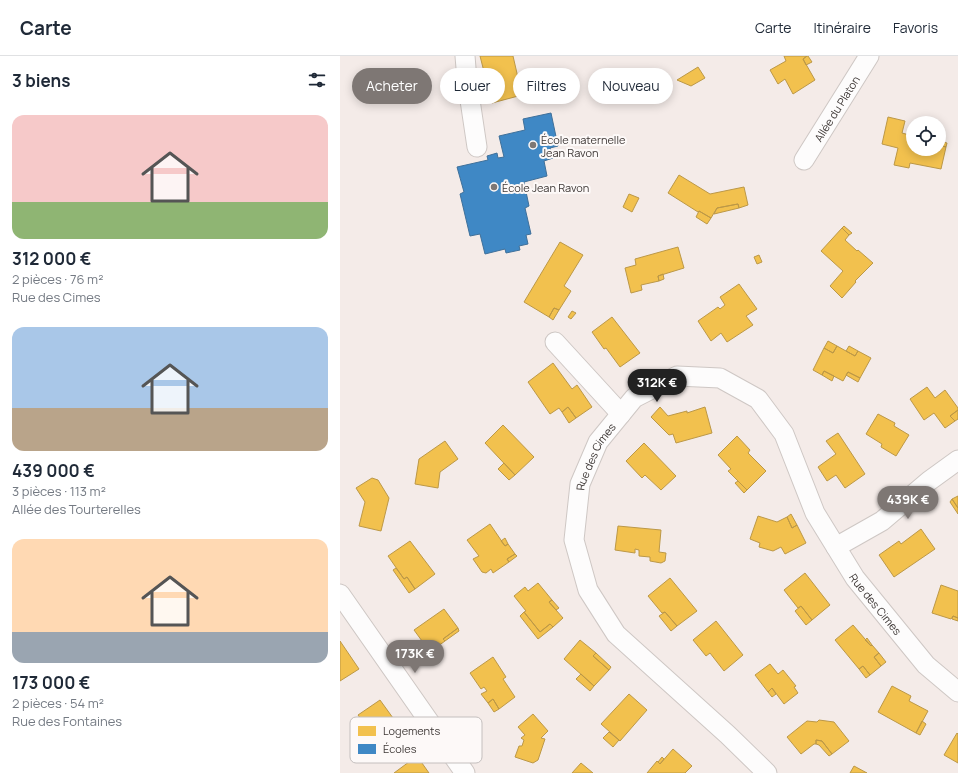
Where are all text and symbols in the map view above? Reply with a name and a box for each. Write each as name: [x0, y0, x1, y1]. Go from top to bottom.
text: Carte: [20, 15, 72, 41]
text: Carte: [755, 18, 791, 37]
text: Itinéraire: [813, 18, 871, 37]
text: Favoris: [893, 18, 938, 37]
chip: Acheter: [352, 68, 432, 104]
chip: Louer: [440, 68, 505, 104]
chip: Filtres: [513, 68, 580, 104]
chip: Nouveau: [588, 68, 673, 104]
text: 3 biens: [12, 69, 70, 92]
icon: filters: [306, 69, 328, 91]
street label: Allée du Platon: [810, 72, 863, 144]
map controls: [906, 116, 946, 156]
button: locate: [906, 116, 946, 156]
place label: École maternelle Jean Ravon: [541, 132, 626, 160]
marker: École maternelle Jean Ravon: [528, 140, 538, 150]
icon: home: [134, 141, 206, 213]
place label: École Jean Ravon: [502, 180, 589, 195]
marker: École Jean Ravon: [489, 182, 499, 192]
text: 312 000 €: [12, 247, 91, 270]
text: 2 pièces · 76 m²: [12, 270, 103, 288]
text: Rue des Cimes: [12, 288, 101, 306]
icon: home: [134, 353, 206, 425]
pin: 312K €: [624, 369, 690, 403]
text: 312K €: [637, 373, 677, 391]
street label: Rue des Cimes: [572, 419, 619, 491]
text: 439 000 €: [12, 459, 95, 482]
text: 3 pièces · 113 m²: [12, 482, 106, 500]
pin: 439K €: [875, 486, 941, 520]
text: 439K €: [886, 490, 930, 508]
text: Allée des Tourterelles: [12, 500, 141, 518]
icon: home: [134, 565, 206, 637]
street label: Rue des Cimes: [846, 570, 906, 638]
pin: 173K €: [382, 640, 448, 674]
text: 173K €: [395, 644, 435, 662]
text: 173 000 €: [12, 671, 90, 694]
text: 2 pièces · 54 m²: [12, 694, 104, 712]
text: Rue des Fontaines: [12, 712, 122, 730]
legend: [350, 717, 482, 763]
text: Logements: [383, 723, 440, 738]
text: Écoles: [383, 741, 417, 756]

